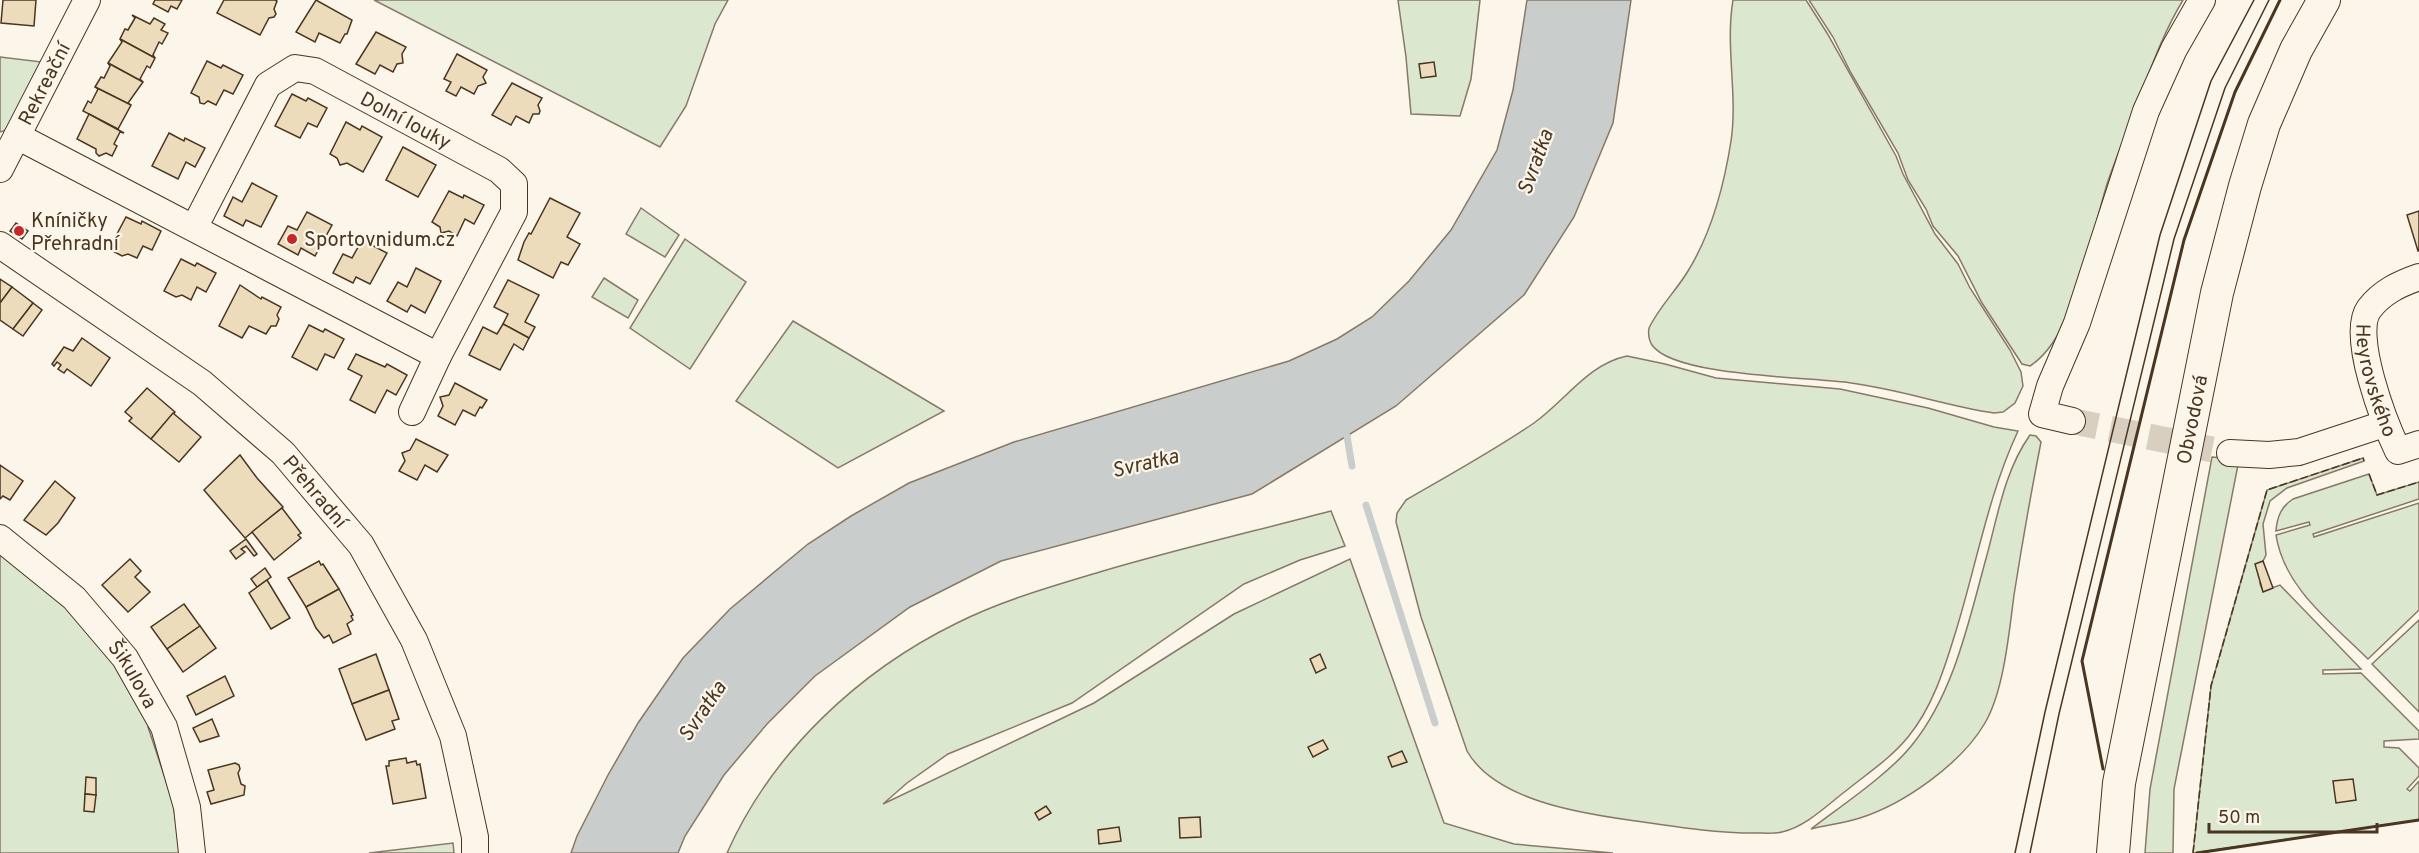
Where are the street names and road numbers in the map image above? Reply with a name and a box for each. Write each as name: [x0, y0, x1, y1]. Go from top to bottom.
street label: Rekreační: [14, 37, 79, 130]
street label: Dolní louky: [355, 87, 455, 157]
street label: Heyrovského: [2348, 323, 2401, 441]
street label: Obvodová: [2172, 373, 2215, 467]
street label: Přehradní: [276, 451, 354, 536]
street label: Šikulova: [101, 635, 162, 714]

